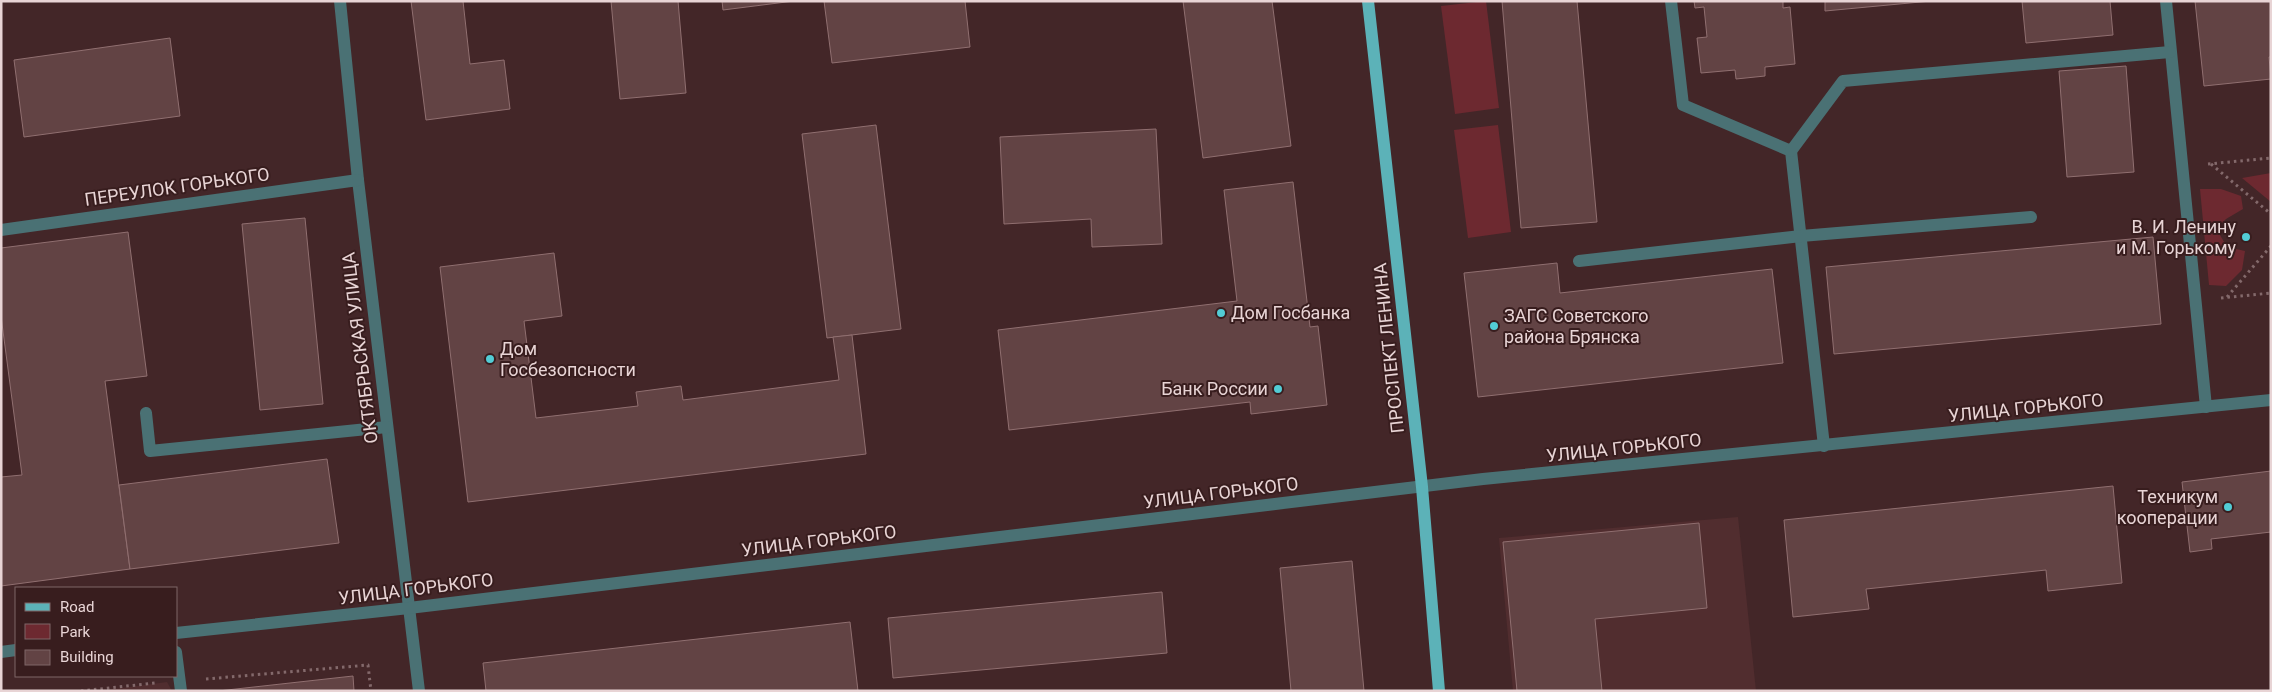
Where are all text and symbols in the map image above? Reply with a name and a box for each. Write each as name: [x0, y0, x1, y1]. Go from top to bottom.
street label: ПЕРЕУЛОК ГОРЬКОГО: [83, 163, 271, 210]
place label: В. И. Ленину и М. Горькому: [2116, 216, 2236, 258]
marker: В. И. Ленину и М. Горькому: [2240, 231, 2252, 243]
street label: ОКТЯБРЬСКАЯ УЛИЦА: [337, 251, 382, 445]
street label: ПРОСПЕКТ ЛЕНИНА: [1369, 262, 1408, 434]
place label: Дом Госбанка: [1231, 302, 1350, 323]
place label: ЗАГС Советского района Брянска: [1504, 305, 1649, 347]
marker: Дом Госбанка: [1215, 307, 1227, 319]
marker: ЗАГС Советского района Брянска: [1488, 320, 1500, 332]
place label: Дом Госбезопсности: [500, 338, 636, 380]
marker: Дом Госбезопсности: [484, 353, 496, 365]
place label: Банк России: [1161, 378, 1268, 399]
marker: Банк России: [1272, 383, 1284, 395]
street label: УЛИЦА ГОРЬКОГО: [1947, 389, 2105, 426]
street label: УЛИЦА ГОРЬКОГО: [1545, 429, 1703, 466]
street label: УЛИЦА ГОРЬКОГО: [1142, 473, 1300, 512]
place label: Техникум кооперации: [2117, 486, 2218, 528]
marker: Техникум кооперации: [2222, 501, 2234, 513]
street label: УЛИЦА ГОРЬКОГО: [740, 521, 898, 560]
street label: УЛИЦА ГОРЬКОГО: [337, 569, 495, 608]
legend: [15, 587, 178, 677]
text: Road: [60, 598, 94, 616]
text: Park: [60, 623, 91, 641]
text: Building: [60, 648, 114, 666]

